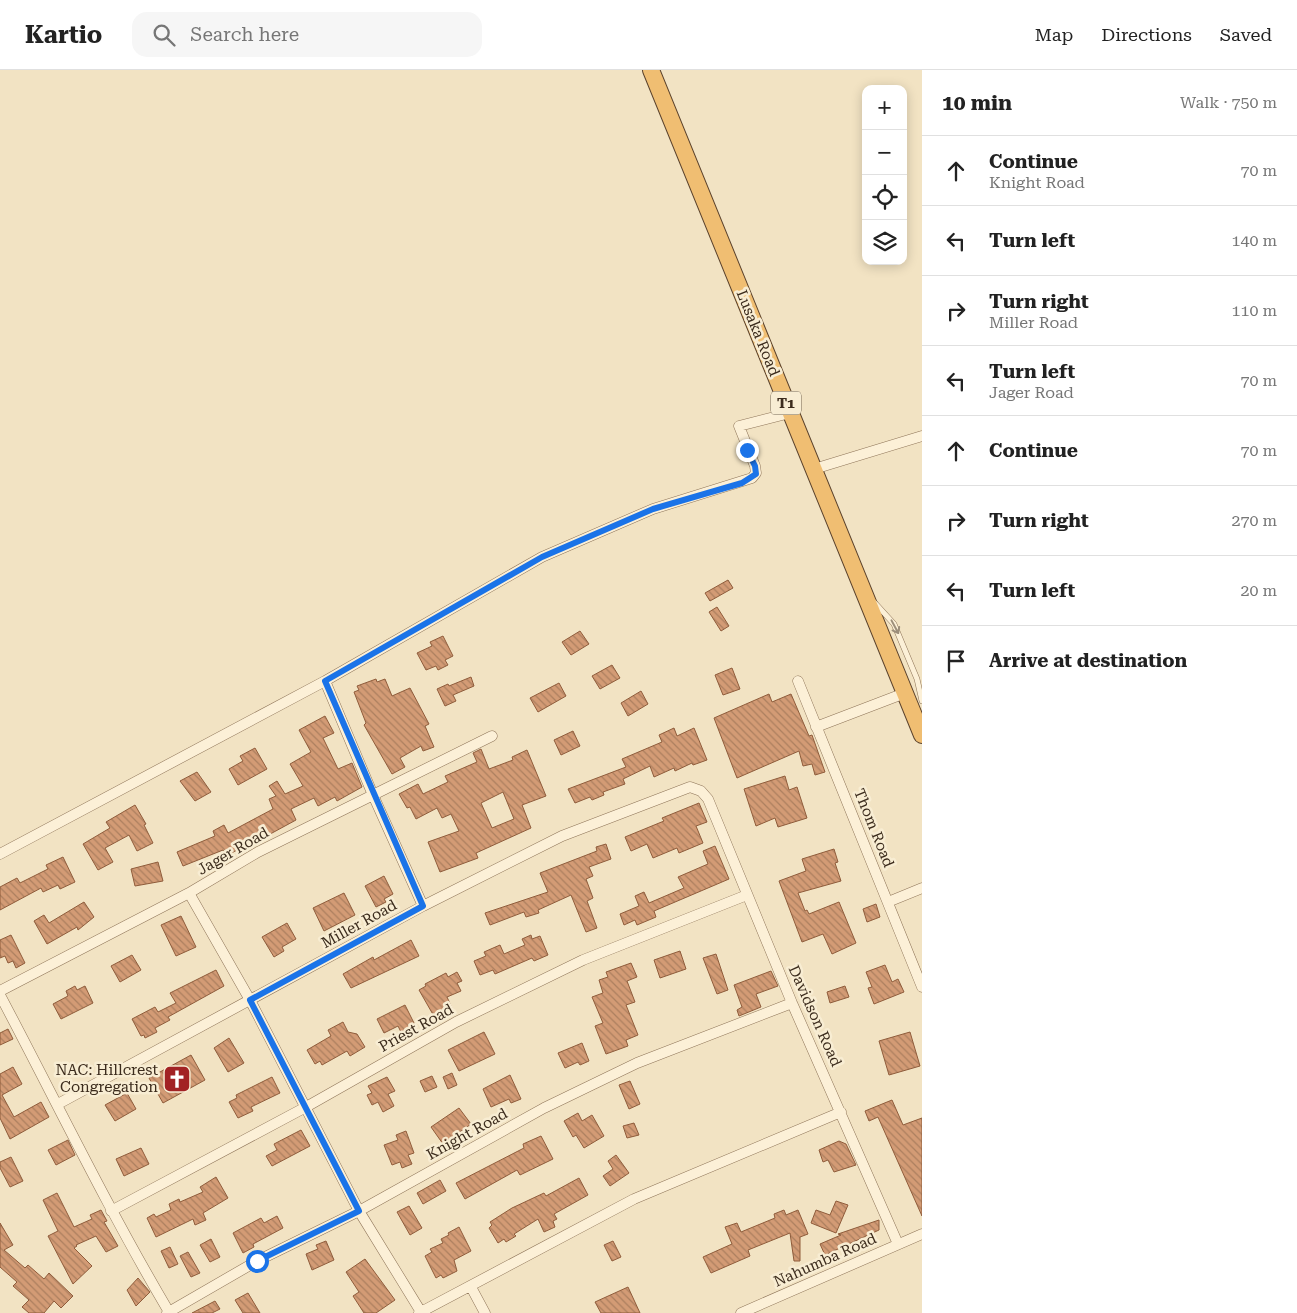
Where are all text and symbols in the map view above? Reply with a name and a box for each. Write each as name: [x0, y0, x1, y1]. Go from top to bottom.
search box: [132, 12, 482, 57]
text: Kartio: [25, 21, 102, 49]
icon: search: [150, 21, 178, 49]
text: Search here: [190, 23, 299, 46]
text: Map: [1035, 24, 1073, 45]
text: Directions: [1101, 24, 1192, 45]
text: Saved: [1220, 24, 1272, 45]
map controls: [862, 85, 907, 265]
button: +: [862, 85, 907, 130]
text: 10 min: [942, 91, 1012, 115]
text: Walk · 750 m: [1180, 93, 1277, 112]
button: −: [862, 130, 907, 175]
text: Continue: [989, 150, 1078, 173]
icon: ahead: [942, 157, 970, 185]
text: 70 m: [1240, 161, 1277, 180]
text: Knight Road: [989, 173, 1085, 192]
button: locate: [862, 175, 907, 220]
button: layers: [862, 220, 907, 265]
icon: left: [942, 227, 970, 255]
text: Turn left: [989, 229, 1075, 252]
text: 140 m: [1231, 231, 1277, 250]
street label: Lusaka Road: [732, 287, 784, 379]
text: Turn right: [989, 290, 1089, 313]
icon: right: [942, 297, 970, 325]
text: 110 m: [1231, 301, 1277, 320]
text: Miller Road: [989, 313, 1078, 332]
text: Turn left: [989, 360, 1075, 383]
icon: left: [942, 367, 970, 395]
text: 70 m: [1240, 371, 1277, 390]
text: Jager Road: [989, 383, 1074, 402]
road number: T1: [771, 392, 801, 414]
icon: ahead: [942, 437, 970, 465]
route end: [736, 439, 759, 462]
text: Continue: [989, 439, 1078, 462]
text: 70 m: [1240, 441, 1277, 460]
icon: right: [942, 507, 970, 535]
text: Turn right: [989, 509, 1089, 532]
text: 270 m: [1231, 511, 1277, 530]
icon: left: [942, 577, 970, 605]
text: Turn left: [989, 579, 1075, 602]
text: 20 m: [1240, 581, 1277, 600]
one-way arrow: [890, 620, 900, 634]
icon: arrive: [942, 647, 970, 675]
text: Arrive at destination: [989, 649, 1187, 672]
street label: Thom Road: [850, 786, 898, 870]
street label: Jager Road: [194, 823, 272, 879]
street label: Miller Road: [318, 896, 400, 952]
street label: Davidson Road: [785, 963, 846, 1070]
street label: Priest Road: [376, 1000, 457, 1056]
place label: NAC: Hillcrest Congregation: [56, 1061, 158, 1096]
church icon: NAC: Hillcrest Congregation: [162, 1064, 192, 1094]
street label: Knight Road: [423, 1104, 511, 1164]
street label: Nahumba Road: [771, 1229, 880, 1291]
route start: [246, 1250, 269, 1273]

